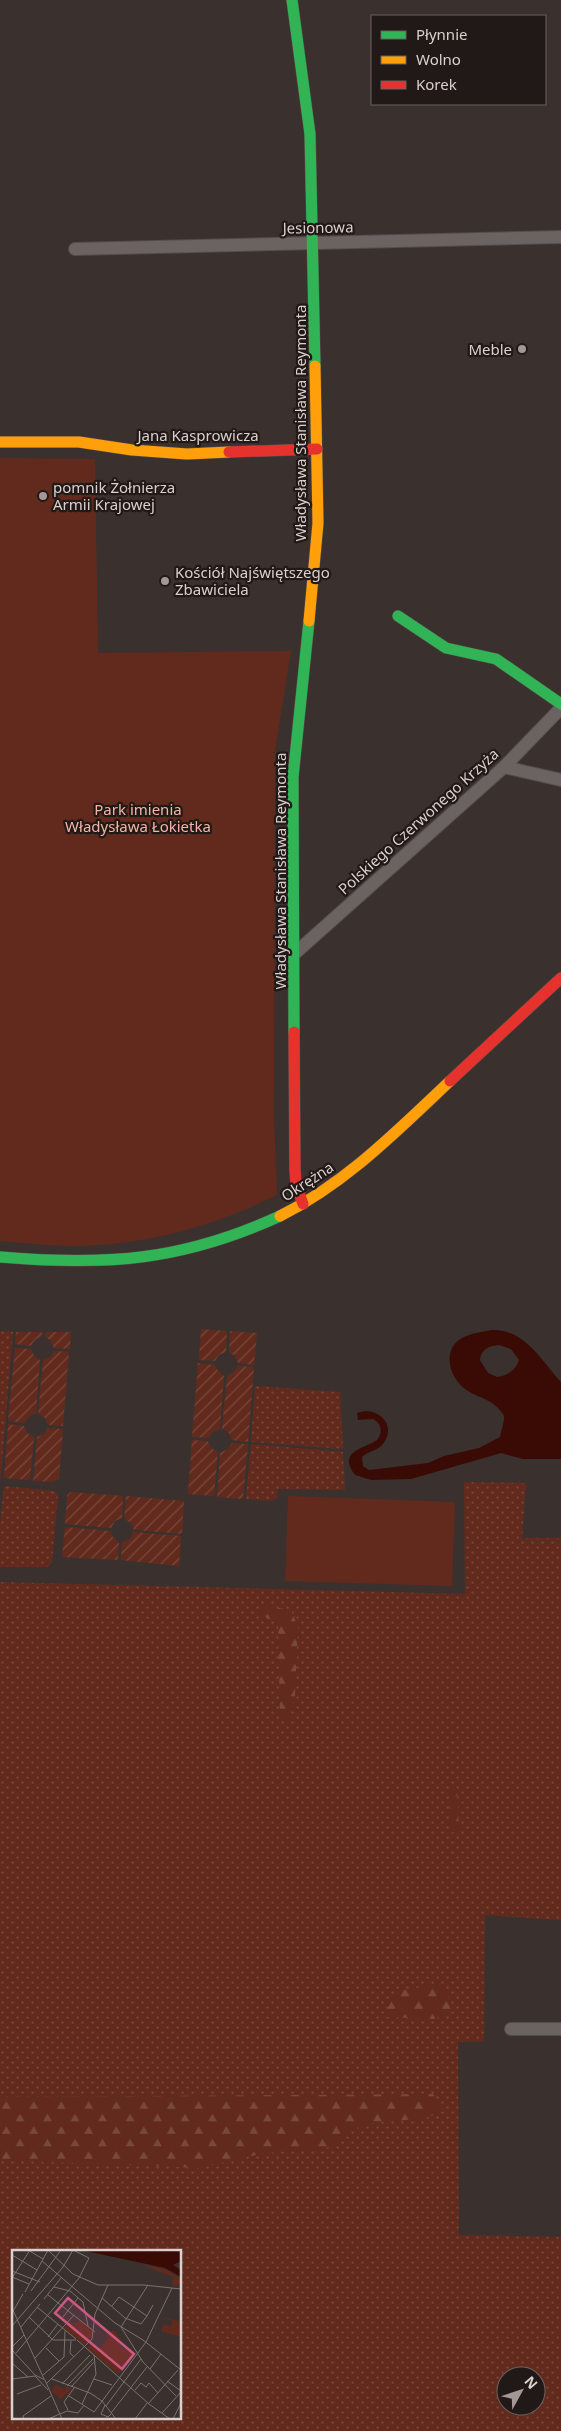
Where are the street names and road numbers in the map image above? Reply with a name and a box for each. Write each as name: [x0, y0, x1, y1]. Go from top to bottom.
street label: Jesionowa: [280, 216, 354, 238]
street label: Władysława Stanisława Reymonta: [290, 305, 310, 541]
street label: Jana Kasprowicza: [135, 425, 259, 445]
street label: Polskiego Czerwonego Krzyża: [334, 744, 502, 898]
street label: Władysława Stanisława Reymonta: [270, 753, 290, 989]
street label: Okrężna: [277, 1157, 337, 1205]

